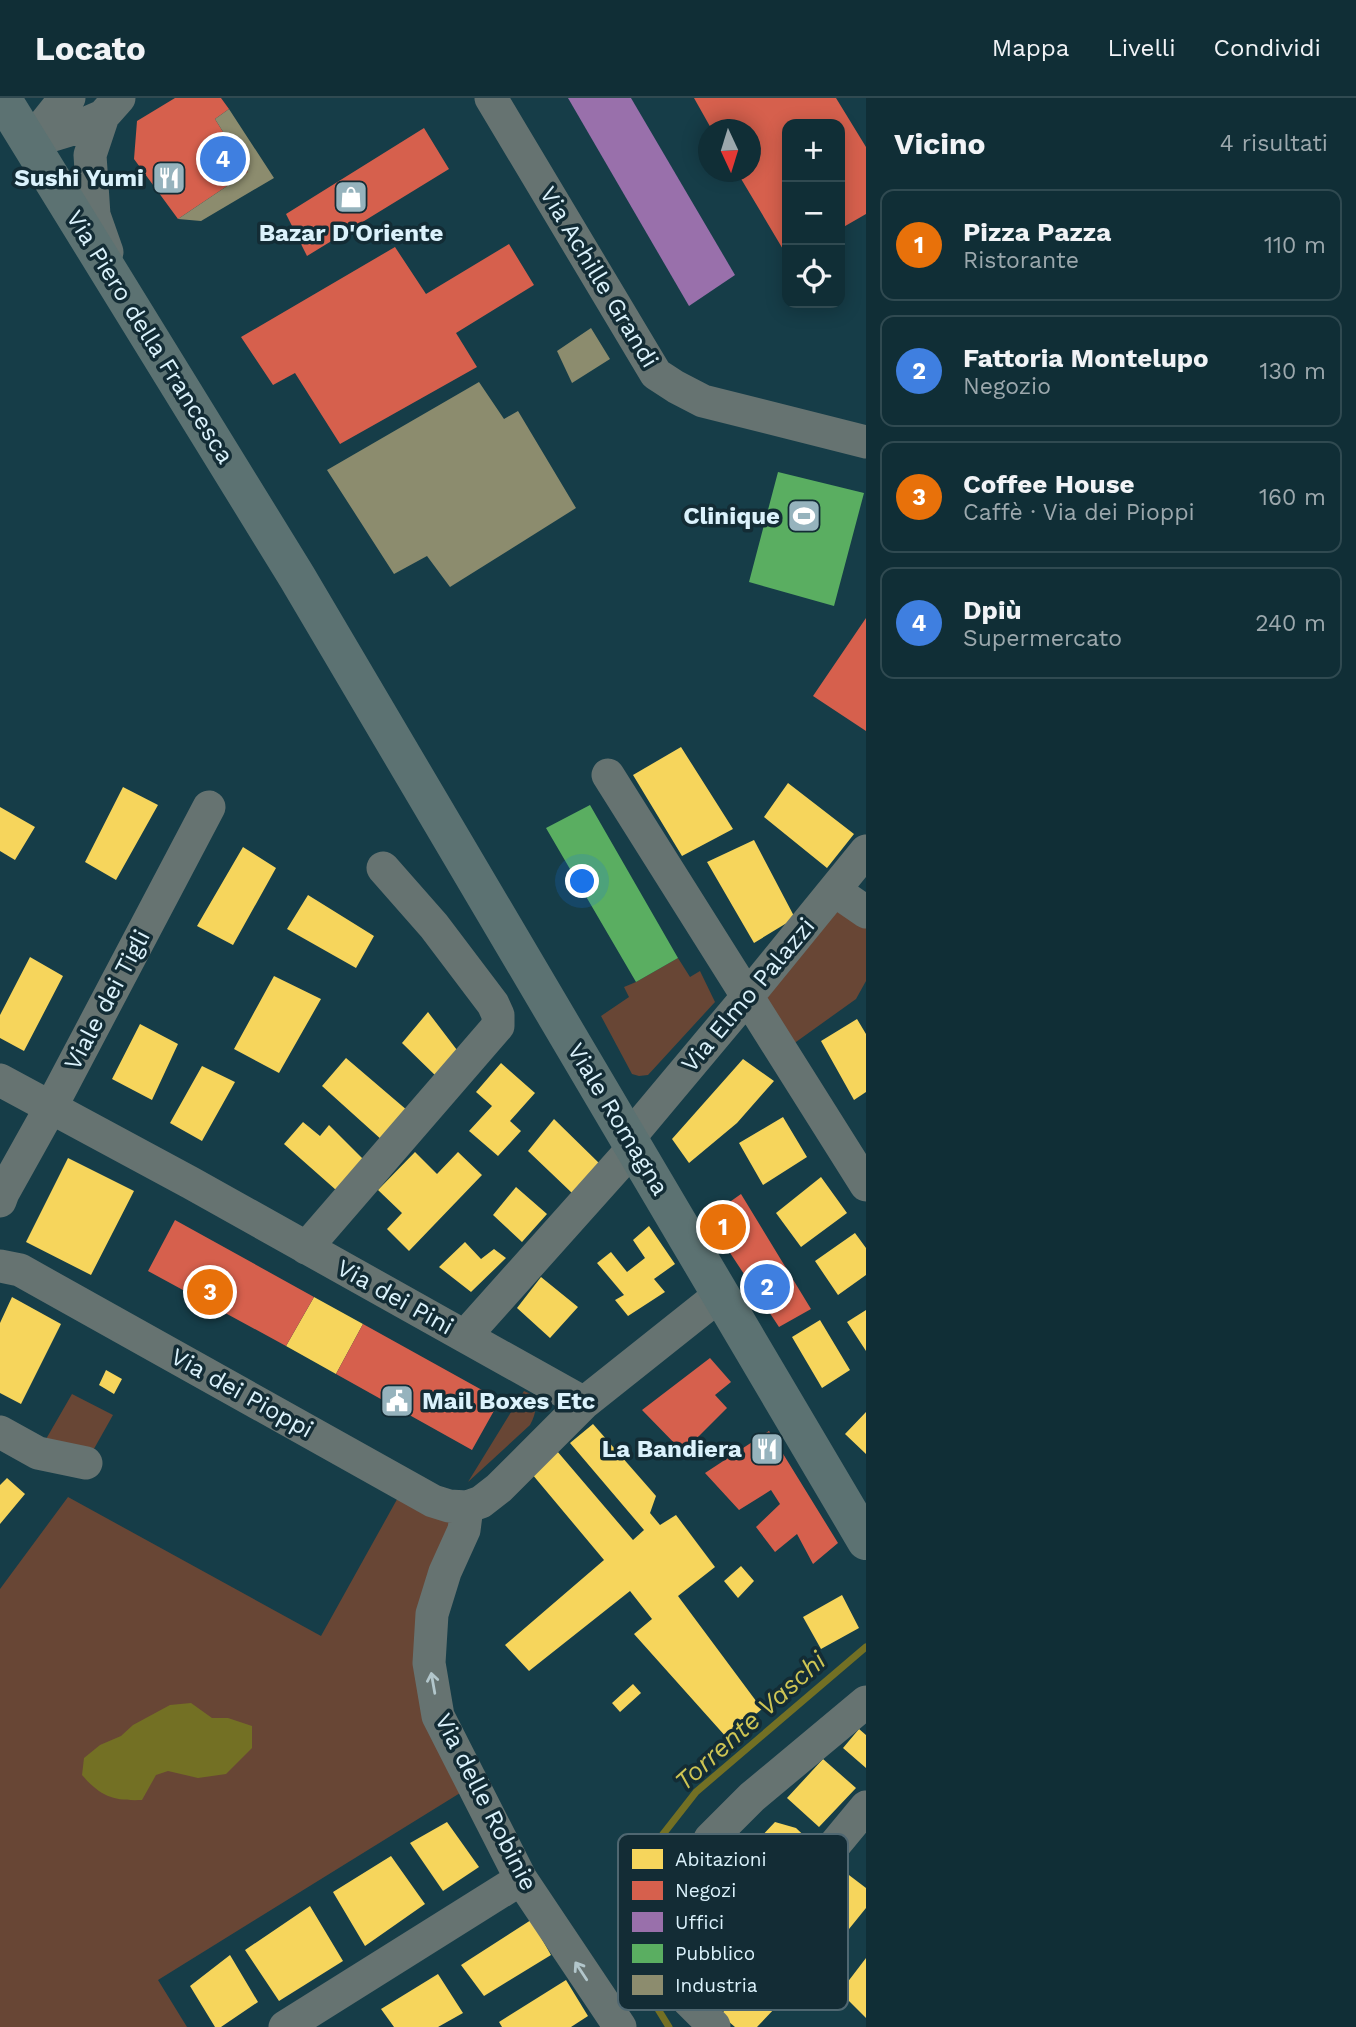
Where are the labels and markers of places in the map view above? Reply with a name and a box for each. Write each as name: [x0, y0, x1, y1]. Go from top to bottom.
pin: 4: [200, 133, 246, 185]
restaurant icon: Sushi Yumi: [150, 159, 188, 197]
place label: Sushi Yumi: [14, 164, 144, 192]
shop icon: Bazar D'Oriente: [332, 178, 370, 216]
place label: Bazar D'Oriente: [259, 219, 443, 247]
sports icon: Clinique: [785, 497, 823, 535]
place label: Clinique: [683, 502, 780, 530]
pin: 1: [700, 1201, 746, 1253]
pin: 2: [744, 1261, 790, 1313]
pin: 3: [187, 1266, 233, 1318]
public building icon: Mail Boxes Etc: [378, 1382, 416, 1420]
place label: Mail Boxes Etc: [422, 1387, 595, 1415]
restaurant icon: La Bandiera: [748, 1430, 786, 1468]
place label: La Bandiera: [602, 1435, 742, 1463]

